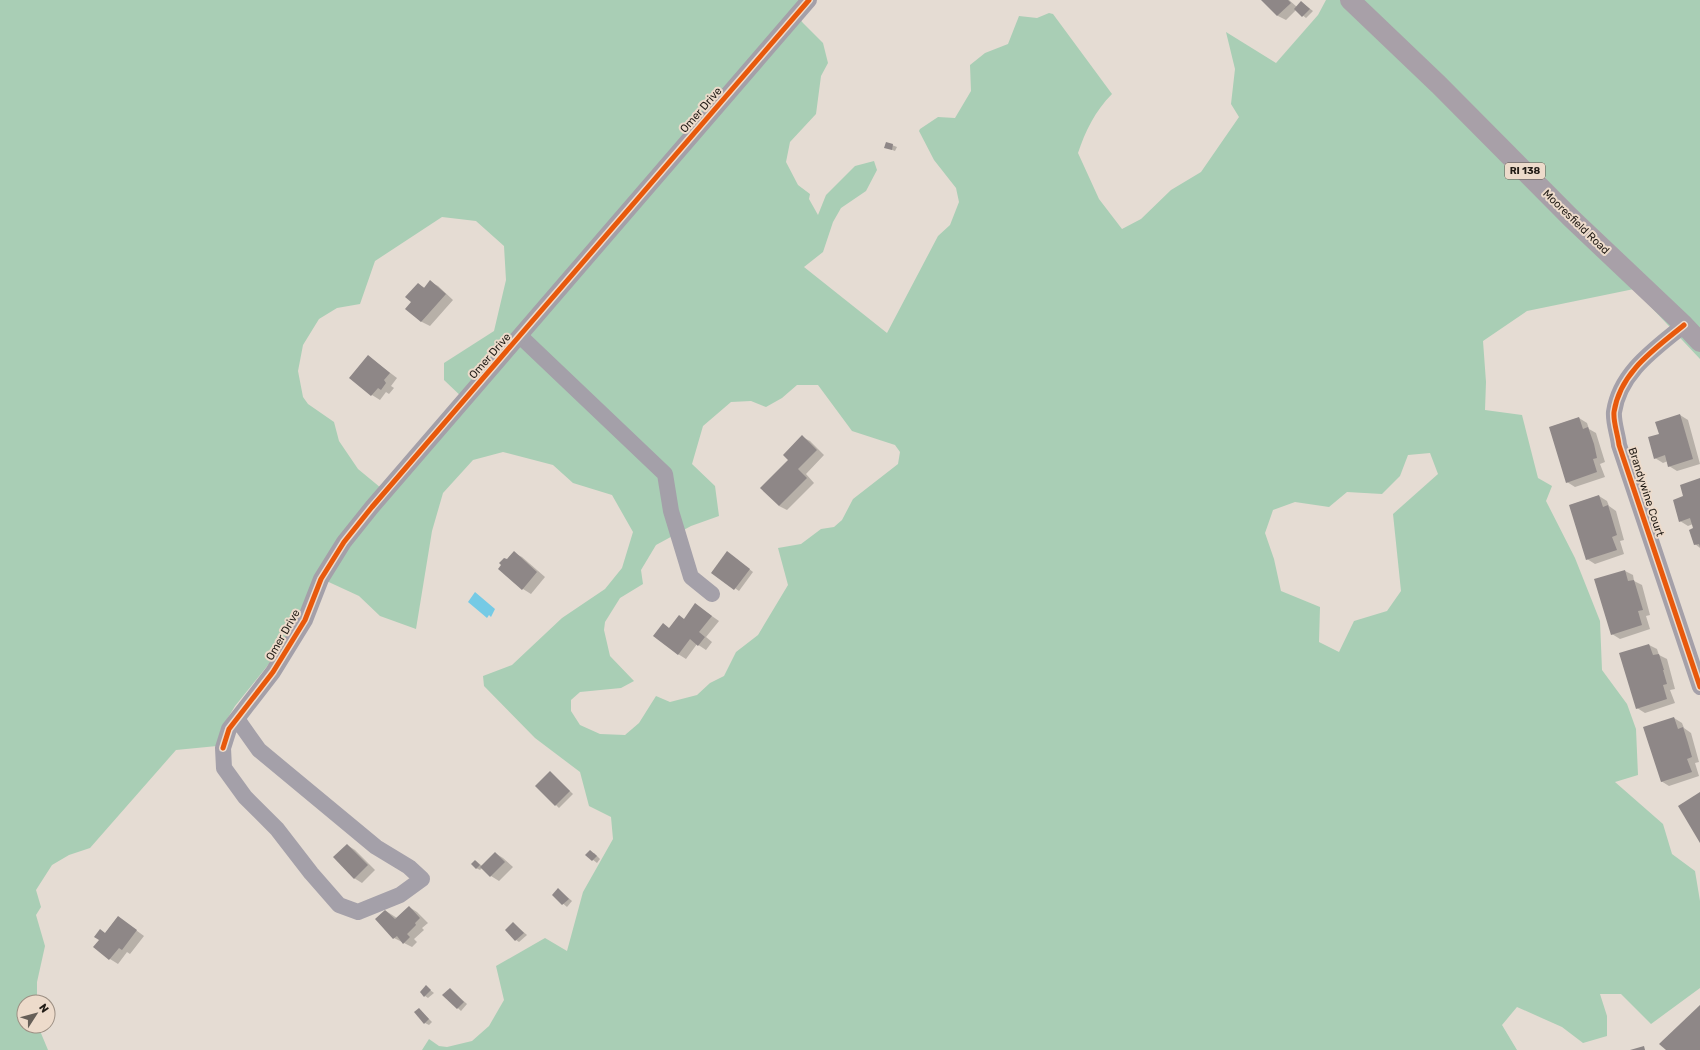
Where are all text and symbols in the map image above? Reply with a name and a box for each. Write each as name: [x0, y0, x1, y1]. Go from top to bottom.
street label: Omer Drive: [678, 84, 724, 136]
road number: RI 138: [1505, 163, 1545, 179]
street label: Mooresfield Road: [1540, 187, 1612, 257]
street label: Omer Drive: [467, 330, 513, 382]
street label: Brandywine Court: [1626, 446, 1667, 539]
street label: Omer Drive: [263, 607, 303, 663]
north arrow: [16, 994, 56, 1034]
text: N: [36, 1001, 51, 1016]

